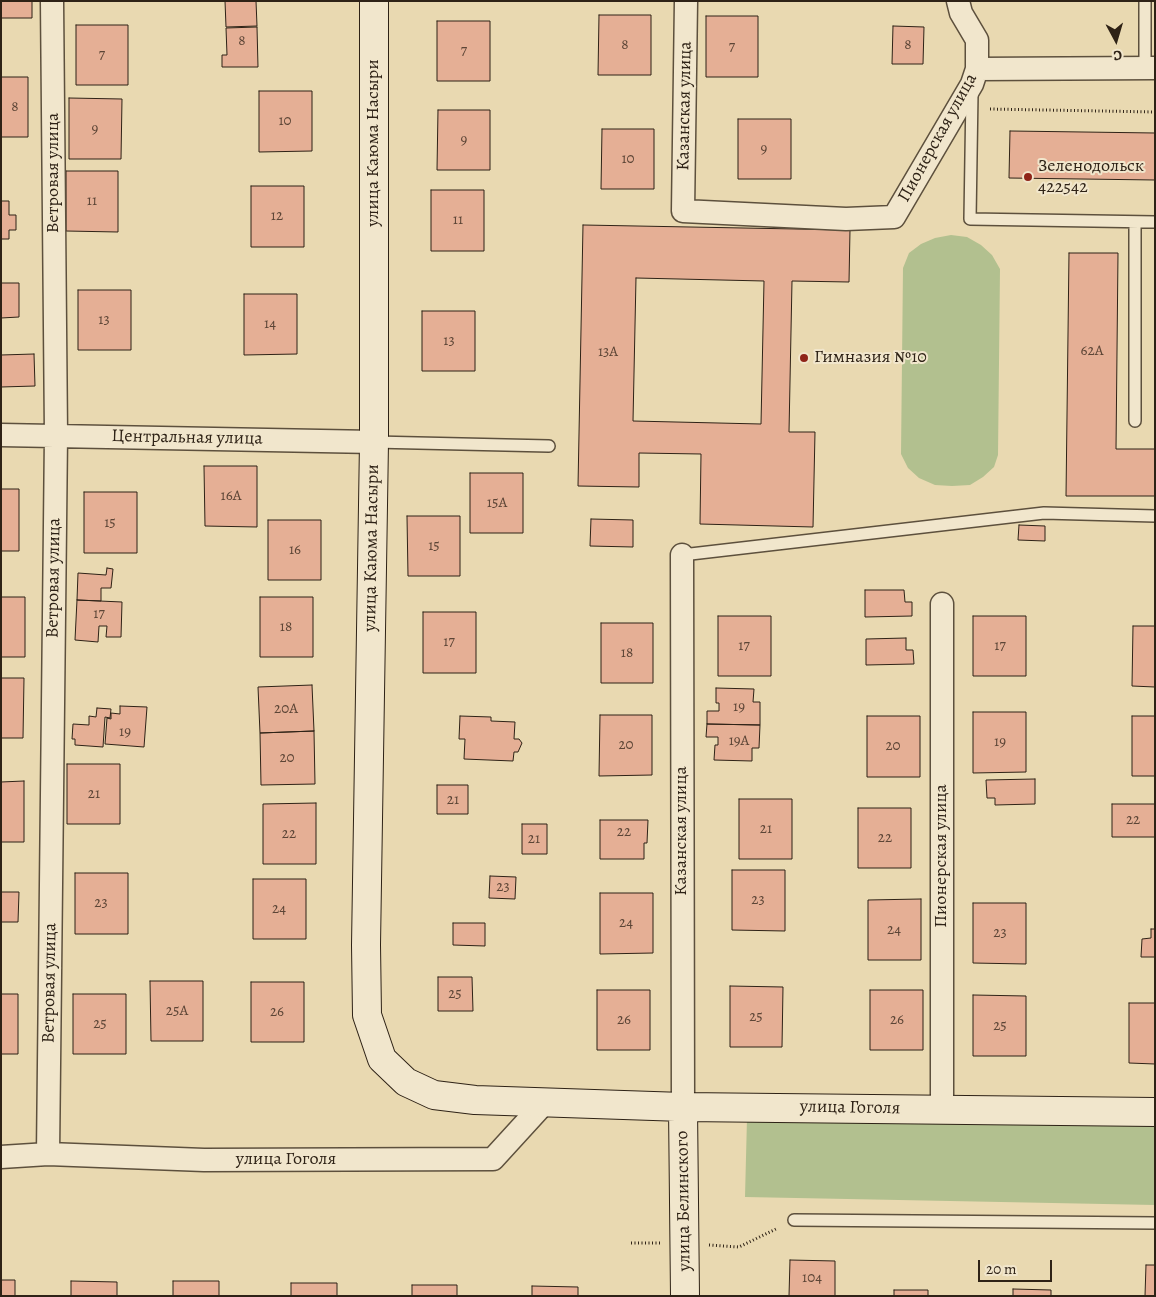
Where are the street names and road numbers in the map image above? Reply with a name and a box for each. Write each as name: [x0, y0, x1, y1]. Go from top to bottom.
street label: Казанская улица: [673, 41, 697, 171]
street label: улица Каюма Насыри: [363, 59, 385, 227]
street label: Пионерская улица: [894, 70, 982, 206]
street label: Ветровая улица: [43, 113, 65, 233]
street label: Центральная улица: [111, 426, 263, 450]
street label: улица Каюма Насыри: [360, 464, 384, 632]
street label: Ветровая улица: [42, 518, 66, 638]
street label: Казанская улица: [671, 766, 693, 896]
street label: Пионерская улица: [931, 784, 953, 928]
street label: Ветровая улица: [38, 923, 62, 1043]
street label: улица Гоголя: [800, 1096, 900, 1120]
street label: улица Белинского: [672, 1130, 696, 1272]
street label: улица Гоголя: [236, 1149, 336, 1171]

